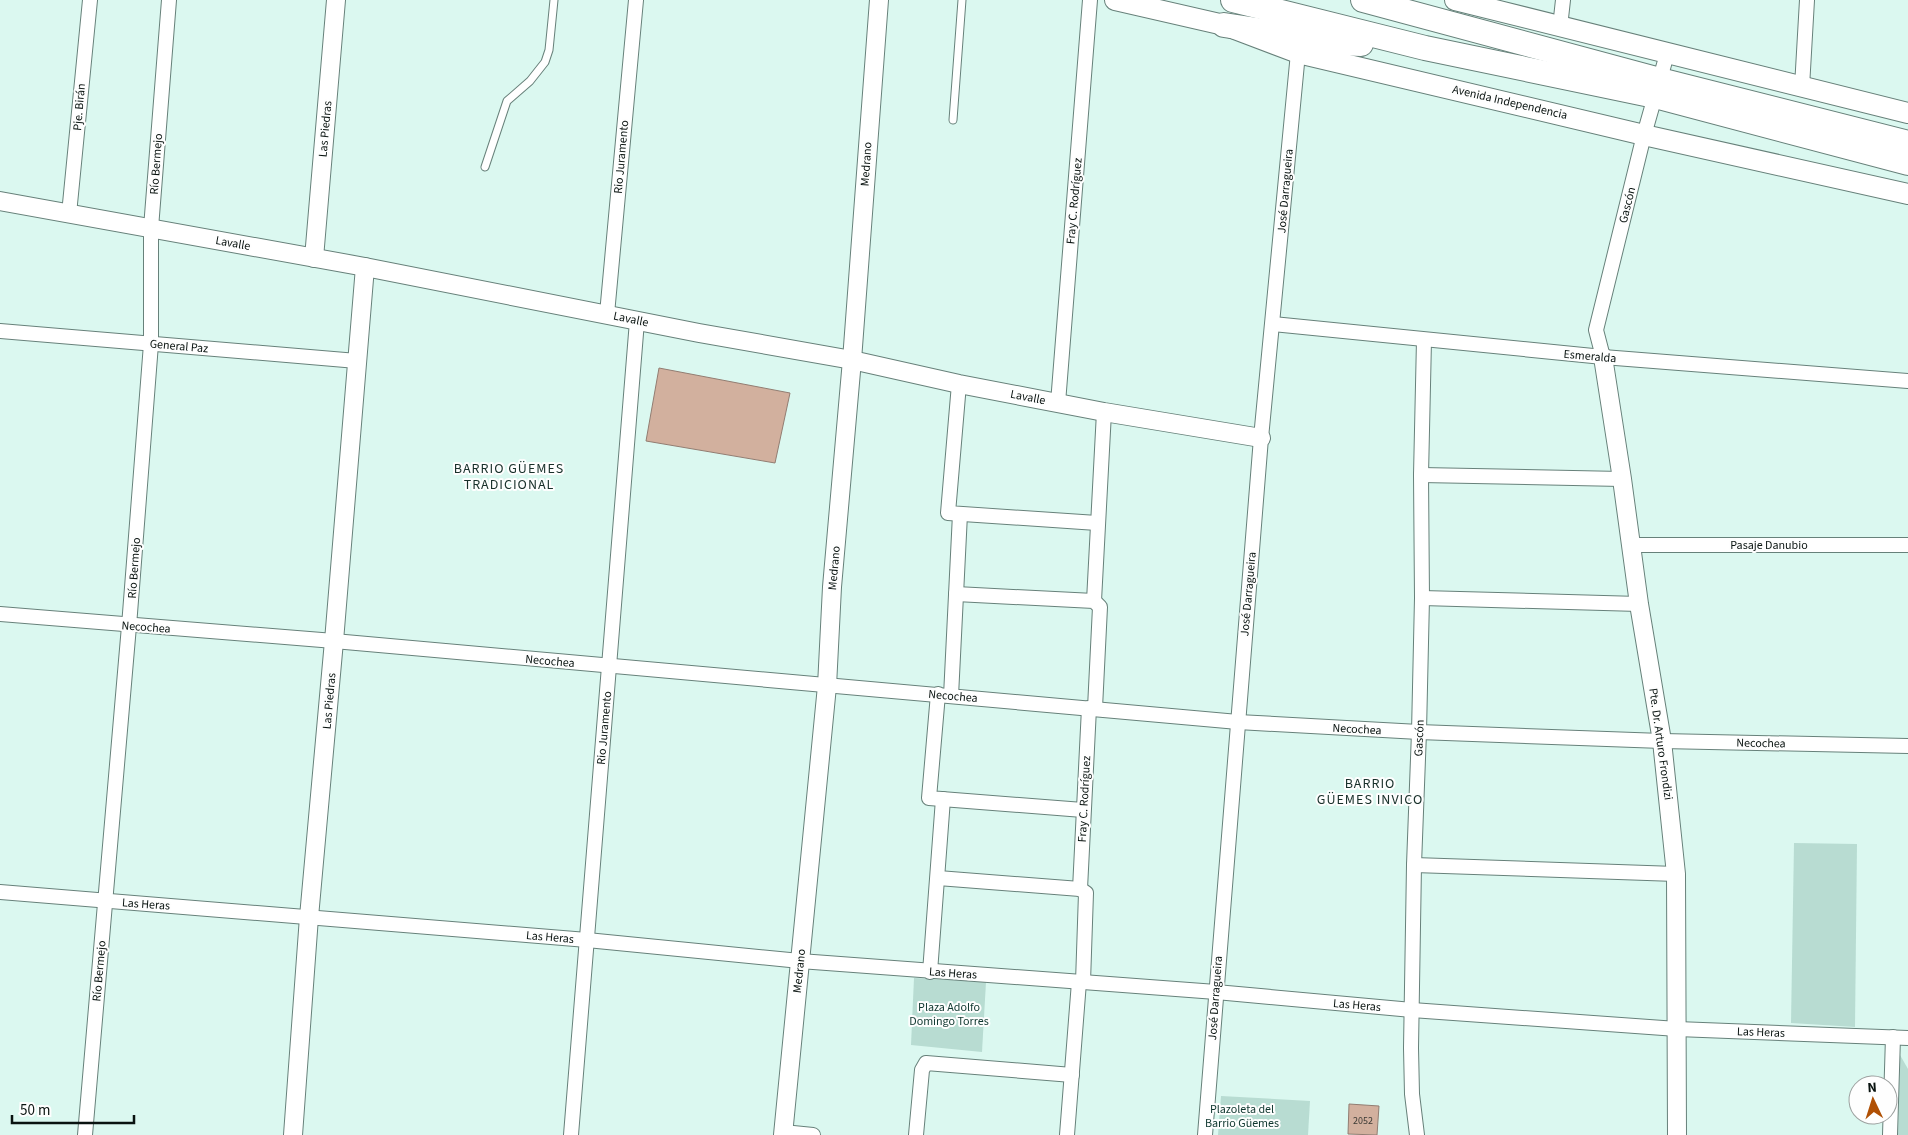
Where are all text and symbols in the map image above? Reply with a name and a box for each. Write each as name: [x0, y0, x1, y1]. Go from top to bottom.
street label: Avenida Independencia: [1451, 81, 1569, 124]
street label: Pje. Birán: [69, 83, 90, 131]
street label: Las Piedras: [315, 100, 336, 158]
street label: Rio Juramento: [610, 120, 633, 195]
street label: Río Bermejo: [146, 133, 167, 195]
street label: Medrano: [856, 141, 877, 187]
street label: José Darragueira: [1273, 148, 1298, 234]
street label: Fray C. Rodríguez: [1062, 157, 1087, 245]
street label: Gascón: [1615, 185, 1640, 225]
street label: Lavalle: [214, 232, 252, 255]
street label: Lavalle: [612, 307, 650, 331]
street label: General Paz: [149, 335, 209, 358]
street label: Esmeralda: [1563, 346, 1617, 367]
street label: Lavalle: [1009, 386, 1047, 409]
district label: BARRIO GÜEMES TRADICIONAL: [454, 459, 564, 495]
street label: Río Bermejo: [124, 537, 145, 599]
street label: Pasaje Danubio: [1730, 537, 1808, 554]
street label: Medrano: [824, 545, 845, 591]
street label: José Darragueira: [1236, 551, 1261, 637]
street label: Necochea: [121, 617, 171, 638]
street label: Necochea: [525, 651, 575, 672]
street label: Las Piedras: [319, 672, 340, 730]
street label: Necochea: [928, 686, 978, 707]
street label: Pte. Dr. Arturo Frondizi: [1644, 687, 1677, 801]
street label: Rio Juramento: [593, 691, 616, 766]
street label: Gascón: [1410, 719, 1429, 757]
street label: Necochea: [1332, 720, 1382, 739]
street label: Necochea: [1736, 735, 1786, 752]
street label: Fray C. Rodríguez: [1074, 755, 1095, 843]
district label: BARRIO GÜEMES INVICO: [1317, 774, 1423, 810]
street label: Las Heras: [121, 894, 171, 915]
street label: Las Heras: [525, 927, 575, 948]
street label: Río Bermejo: [88, 940, 111, 1002]
street label: Medrano: [789, 948, 810, 994]
street label: José Darragueira: [1204, 955, 1227, 1041]
street label: Las Heras: [928, 963, 978, 984]
street label: Las Heras: [1332, 995, 1382, 1016]
park label: Plaza Adolfo Domingo Torres: [909, 999, 989, 1030]
street label: Las Heras: [1737, 1023, 1785, 1042]
north arrow: [1848, 1075, 1898, 1125]
text: N: [1867, 1078, 1878, 1098]
scale bar: [12, 1092, 135, 1124]
text: 50 m: [20, 1100, 50, 1121]
park label: Plazoleta del Barrio Güemes: [1205, 1101, 1279, 1132]
house number: 2052: [1353, 1114, 1373, 1128]

